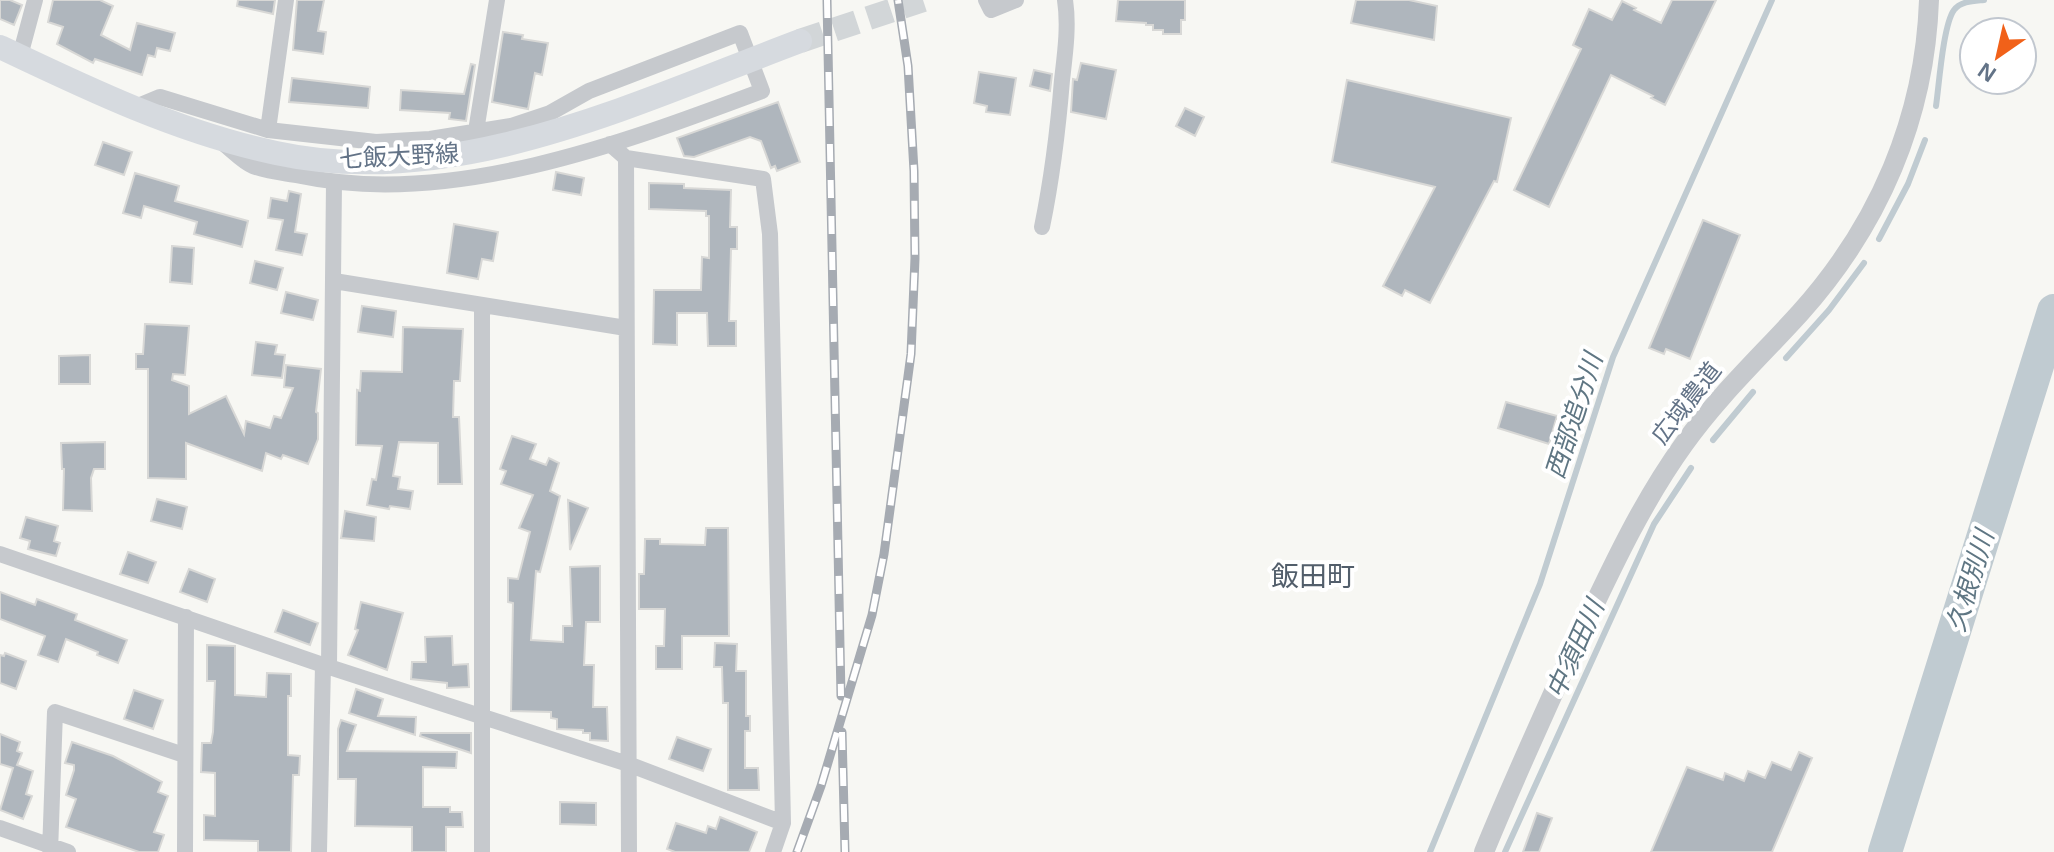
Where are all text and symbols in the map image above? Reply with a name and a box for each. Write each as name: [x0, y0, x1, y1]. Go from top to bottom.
north arrow: [1958, 16, 2038, 96]
text: N: [1974, 57, 2001, 87]
street label: 七飯大野線: [338, 139, 460, 173]
water label: 西部追分川: [1540, 347, 1609, 482]
street label: 広域農道: [1646, 357, 1726, 449]
water label: 久根別川: [1940, 524, 2000, 635]
district label: 飯田町: [1271, 561, 1355, 592]
water label: 中須田川: [1540, 593, 1611, 703]

